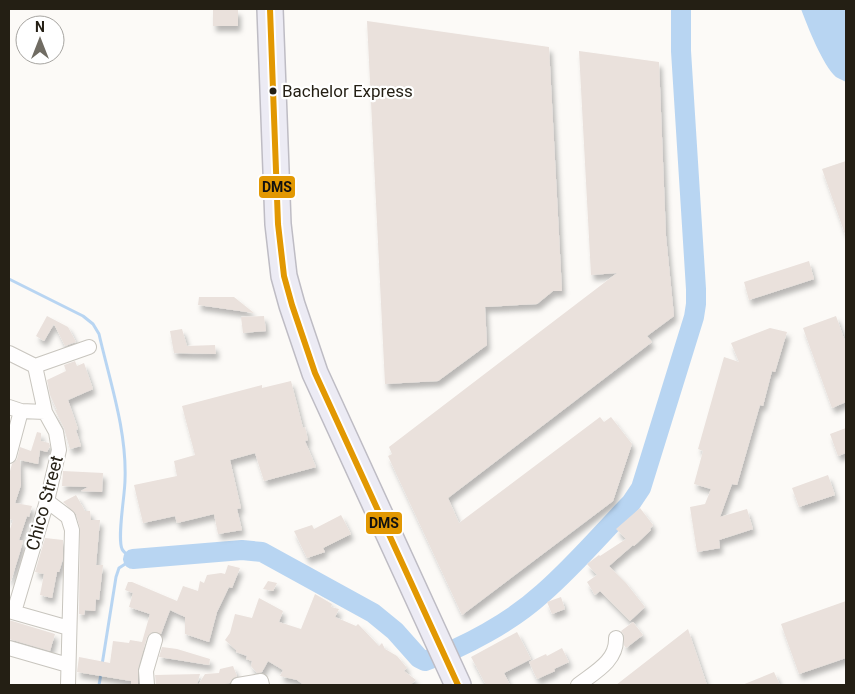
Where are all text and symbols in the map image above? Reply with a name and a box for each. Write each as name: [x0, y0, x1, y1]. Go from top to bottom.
north arrow: [15, 15, 65, 65]
text: N: [35, 19, 45, 35]
place label: Bachelor Express: [282, 81, 413, 101]
marker: Bachelor Express: [268, 86, 278, 96]
line badge: DMS: [258, 175, 296, 199]
text: DMS: [262, 179, 292, 195]
street label: Chico Street: [21, 453, 67, 553]
line badge: DMS: [365, 511, 403, 535]
text: DMS: [369, 515, 399, 531]

